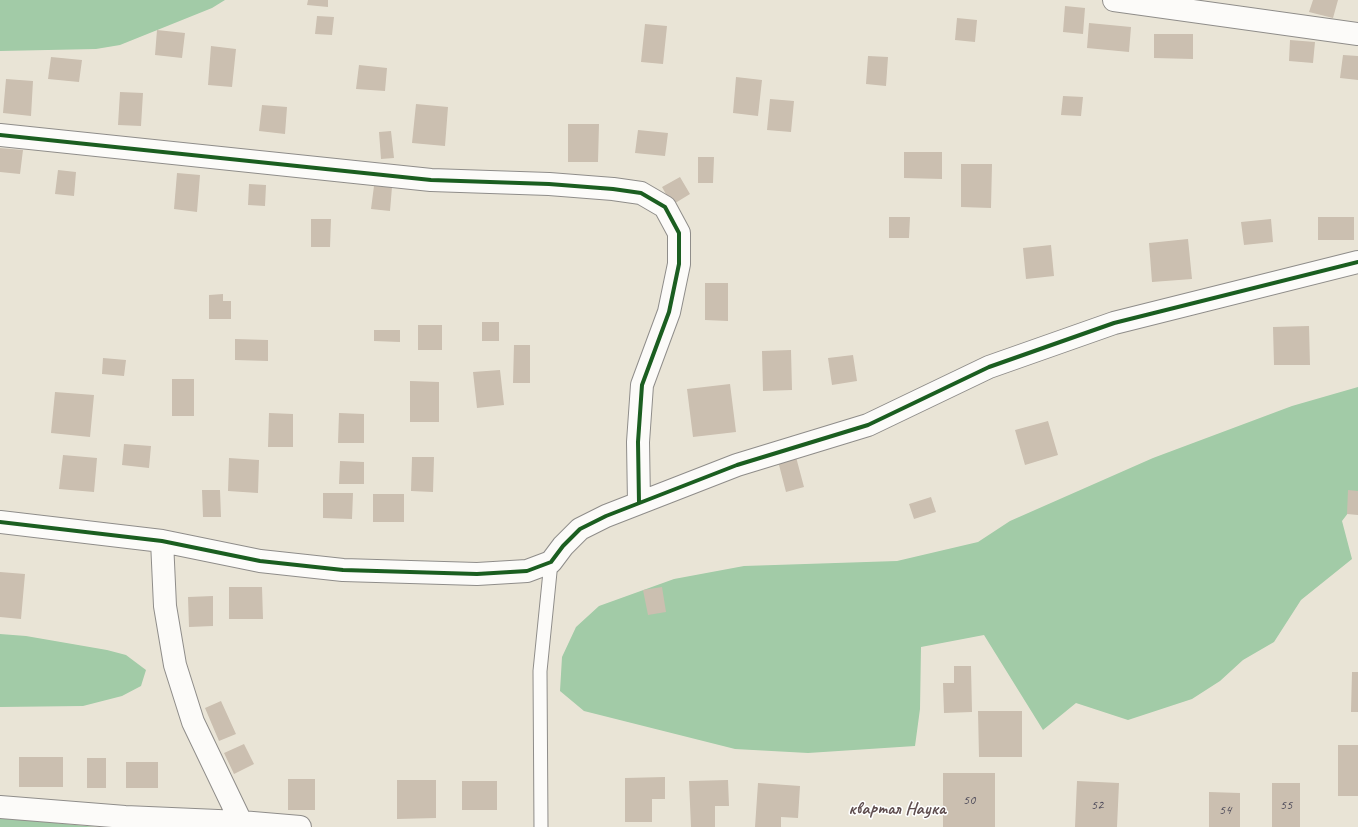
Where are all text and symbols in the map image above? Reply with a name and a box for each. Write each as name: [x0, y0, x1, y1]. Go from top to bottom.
house number: 50: [963, 792, 975, 808]
house number: 52: [1091, 797, 1103, 813]
house number: 55: [1280, 797, 1292, 813]
district label: квартал Наука: [848, 798, 946, 820]
house number: 54: [1219, 802, 1231, 818]

